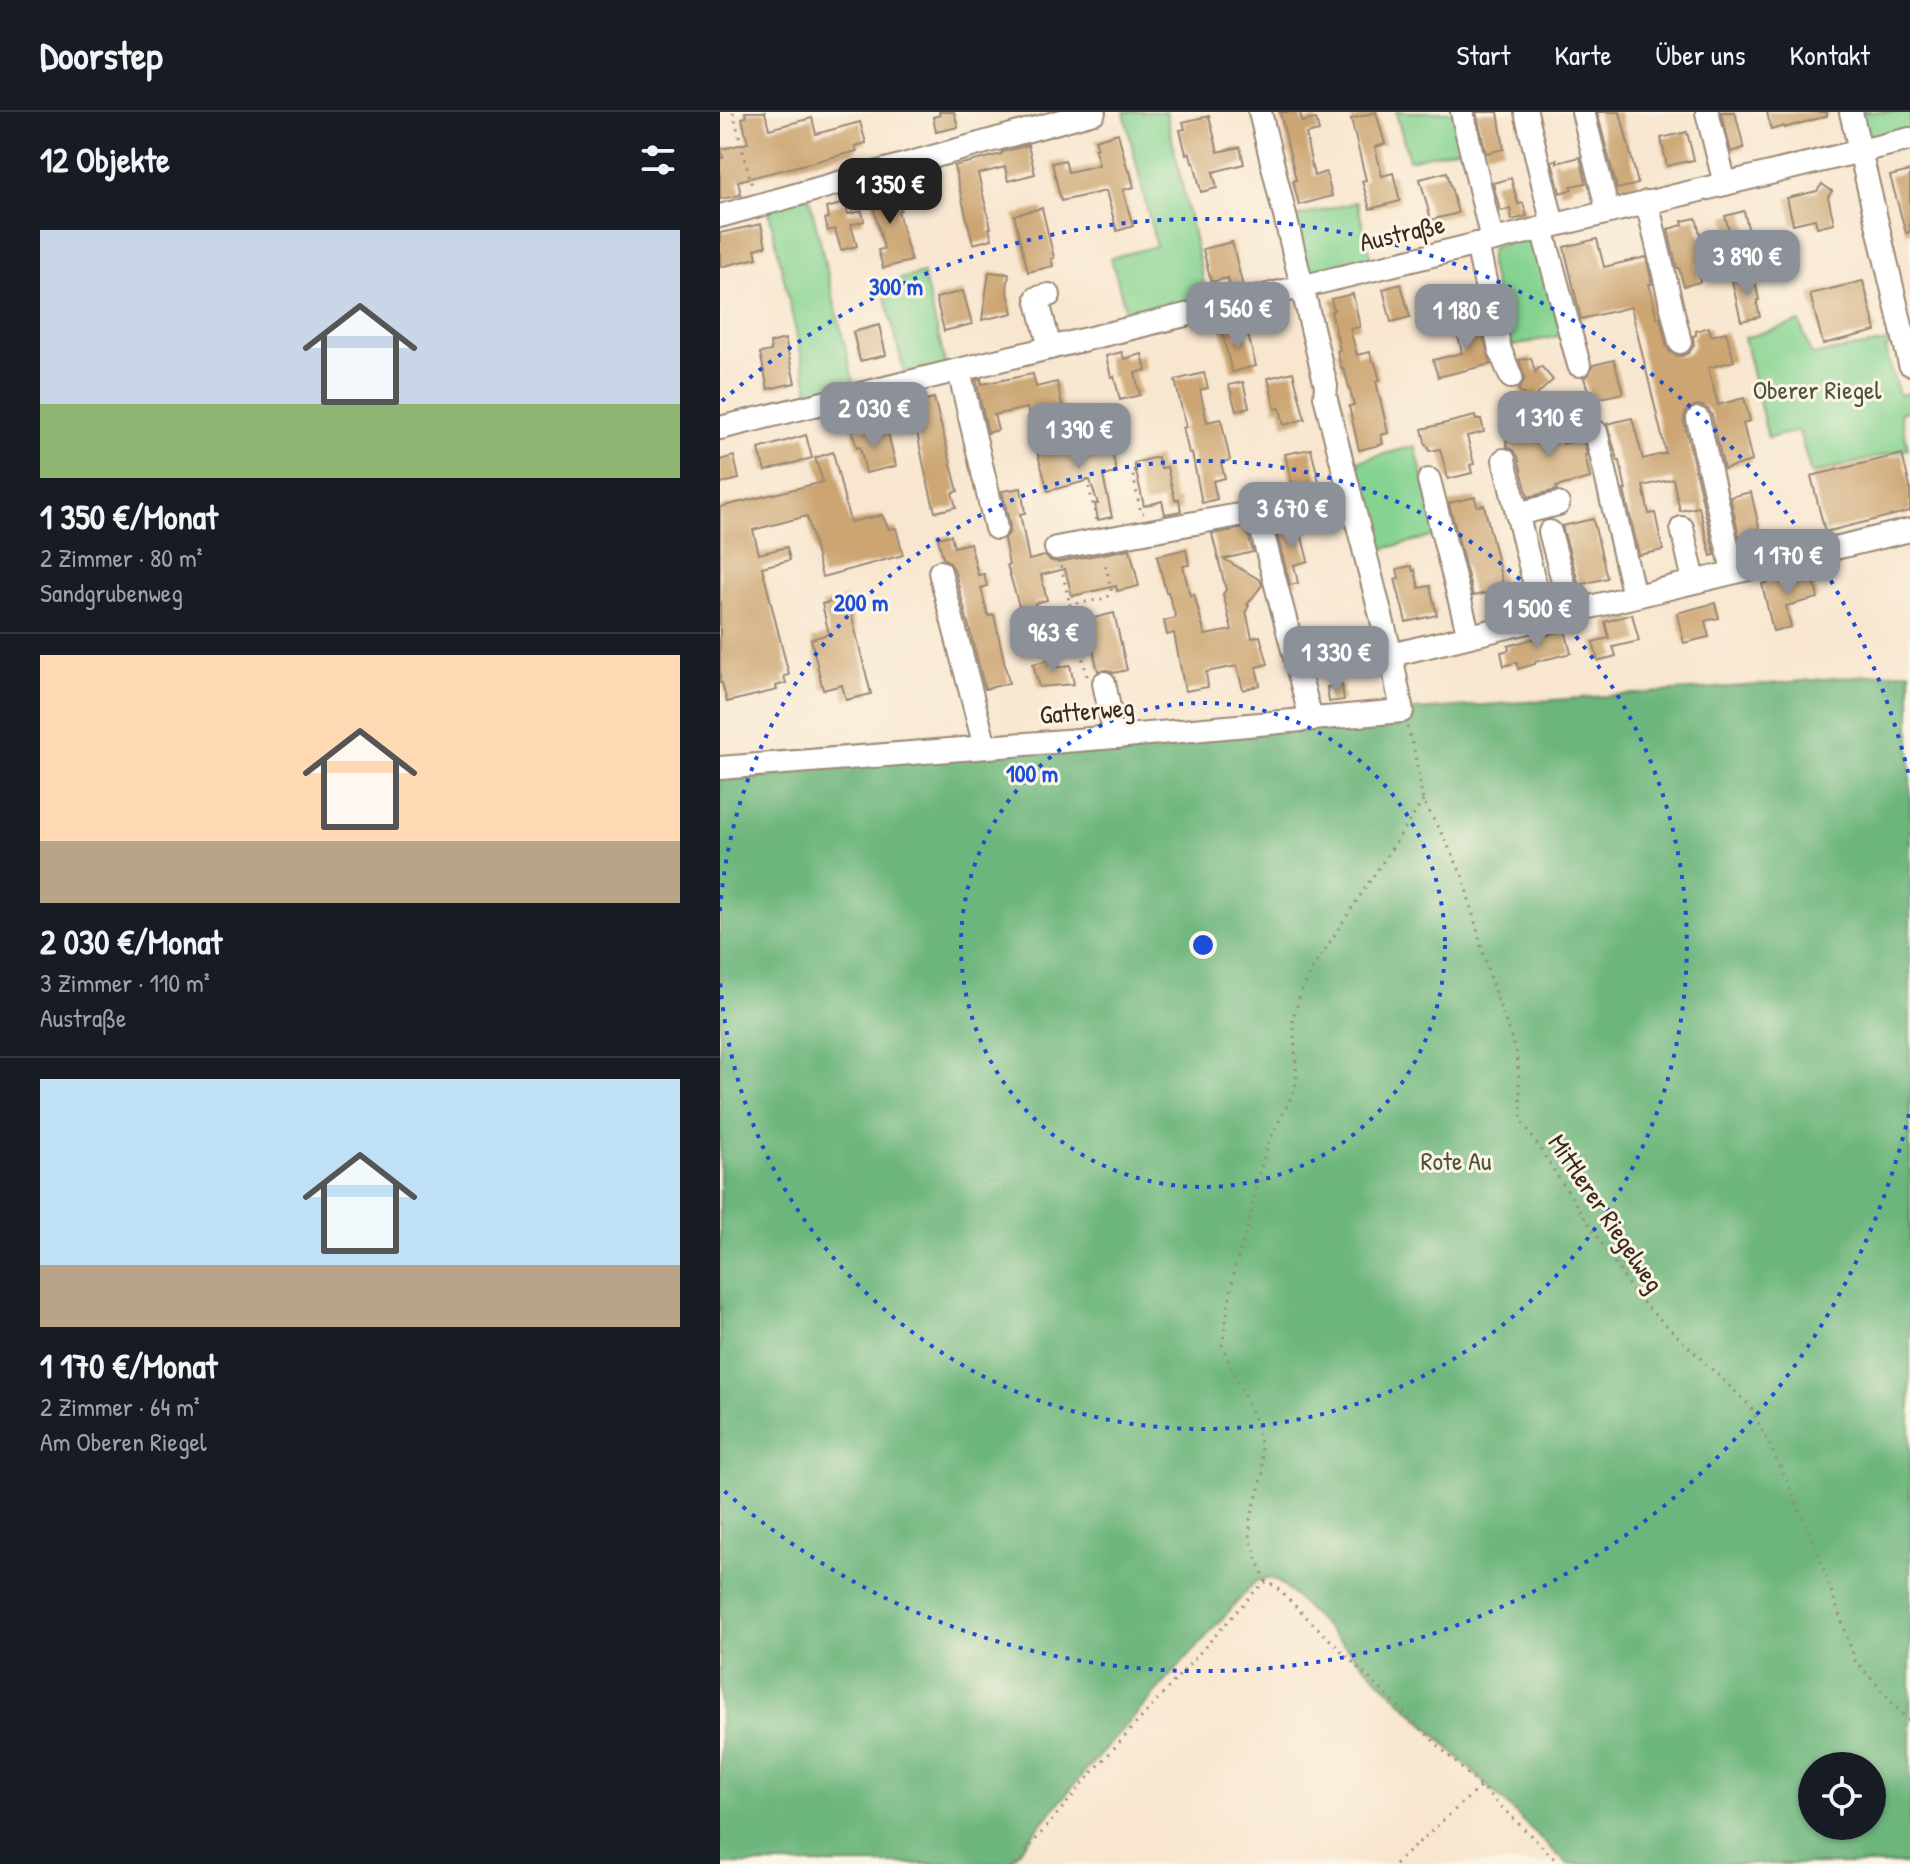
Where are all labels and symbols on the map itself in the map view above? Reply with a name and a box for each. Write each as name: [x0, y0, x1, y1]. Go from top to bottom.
pin: 1 350 €: [816, 158, 964, 226]
street label: Austraße: [1356, 206, 1448, 259]
pin: 3 890 €: [1673, 230, 1821, 298]
text: 300 m: [869, 270, 923, 302]
pin: 1 560 €: [1164, 282, 1312, 350]
pin: 1 180 €: [1392, 284, 1540, 352]
park label: Oberer Riegel: [1753, 372, 1881, 407]
pin: 2 030 €: [800, 382, 948, 450]
pin: 1 310 €: [1475, 391, 1623, 459]
pin: 1 390 €: [1005, 403, 1153, 471]
pin: 3 670 €: [1218, 482, 1366, 550]
pin: 1 170 €: [1714, 529, 1862, 597]
pin: 1 500 €: [1463, 582, 1611, 650]
text: 200 m: [834, 586, 888, 618]
pin: 963 €: [997, 606, 1109, 674]
pin: 1 330 €: [1262, 626, 1410, 694]
street label: Gatterweg: [1038, 689, 1136, 732]
text: 100 m: [1006, 757, 1058, 789]
centre of rings: [1189, 931, 1217, 959]
street label: Mittlerer Riegelweg: [1541, 1127, 1672, 1299]
park label: Rote Au: [1421, 1143, 1491, 1178]

